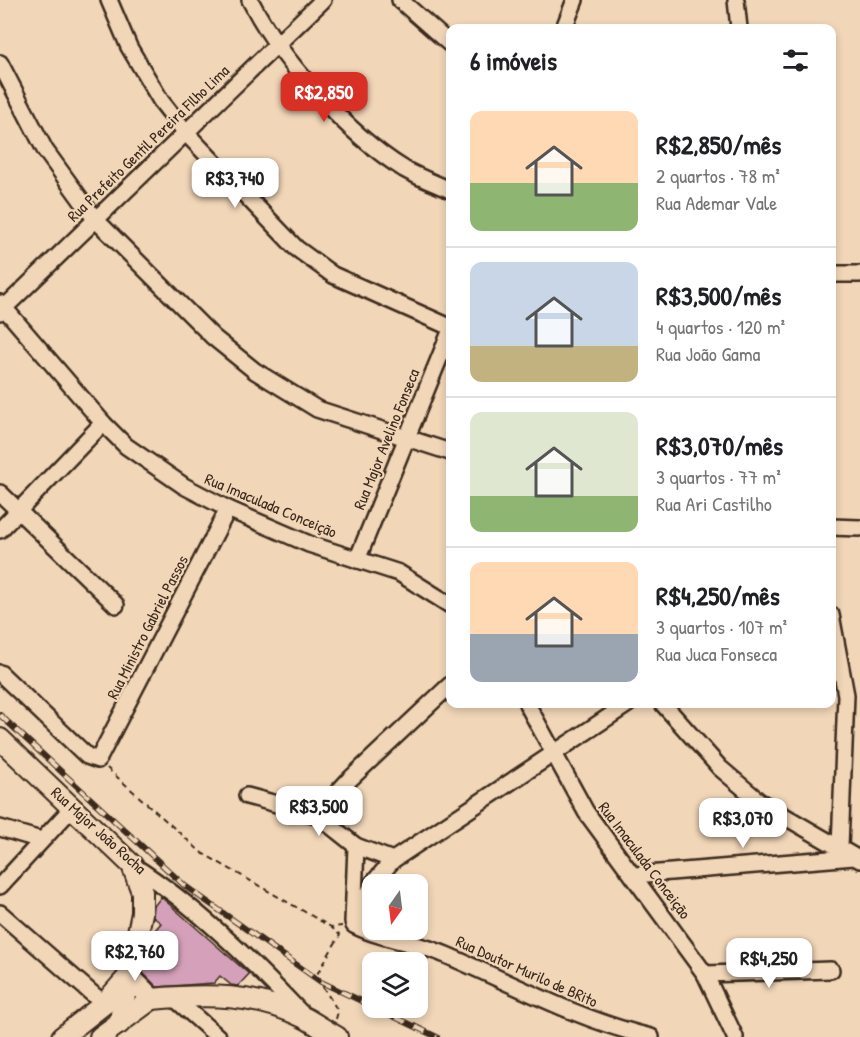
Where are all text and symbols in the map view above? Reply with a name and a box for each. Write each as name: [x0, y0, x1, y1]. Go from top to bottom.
text: 6 imóveis: [470, 43, 557, 78]
icon: filters: [779, 44, 812, 77]
street label: Rua Prefeito Gentil Pereira FIlho Lima: [62, 60, 234, 226]
pin: R$2,850: [269, 72, 379, 123]
text: R$2,850: [295, 78, 353, 105]
text: R$2,850/mês: [656, 127, 781, 162]
icon: home: [518, 135, 590, 207]
pin: R$3,740: [180, 158, 290, 209]
text: 2 quartos · 78 m²: [656, 162, 780, 189]
text: R$3,740: [206, 164, 264, 191]
text: Rua Ademar Vale: [656, 189, 777, 216]
text: R$3,500/mês: [656, 278, 781, 313]
icon: home: [518, 286, 590, 358]
text: 4 quartos · 120 m²: [656, 313, 785, 340]
text: Rua João Gama: [656, 340, 760, 367]
street label: Rua Major Avelino Fonseca: [348, 365, 424, 513]
text: R$3,070/mês: [656, 428, 783, 463]
icon: home: [518, 436, 590, 508]
text: 3 quartos · 77 m²: [656, 463, 781, 490]
street label: Rua Imaculada Conceição: [202, 467, 341, 543]
text: Rua Ari Castilho: [656, 490, 772, 517]
street label: Rua Ministro Gabriel Passos: [101, 551, 193, 703]
text: R$4,250/mês: [656, 578, 780, 613]
icon: home: [518, 586, 590, 658]
text: 3 quartos · 107 m²: [656, 613, 787, 640]
text: Rua Juca Fonseca: [656, 640, 777, 667]
street label: Rua Major João Rocha: [47, 781, 151, 879]
pin: R$3,500: [264, 786, 374, 837]
text: R$3,500: [290, 792, 348, 819]
street label: Rua Imaculada Conceição: [594, 797, 697, 924]
pin: R$3,070: [688, 798, 798, 849]
text: R$3,070: [713, 804, 773, 831]
north arrow: [362, 874, 428, 940]
map controls: [362, 874, 428, 1018]
street label: Rua Doutor Murilo de BRito: [453, 930, 602, 1012]
pin: R$2,760: [80, 931, 190, 982]
text: R$2,760: [105, 937, 165, 964]
pin: R$4,250: [714, 938, 824, 989]
text: R$4,250: [740, 944, 798, 971]
button: layers: [362, 952, 428, 1018]

